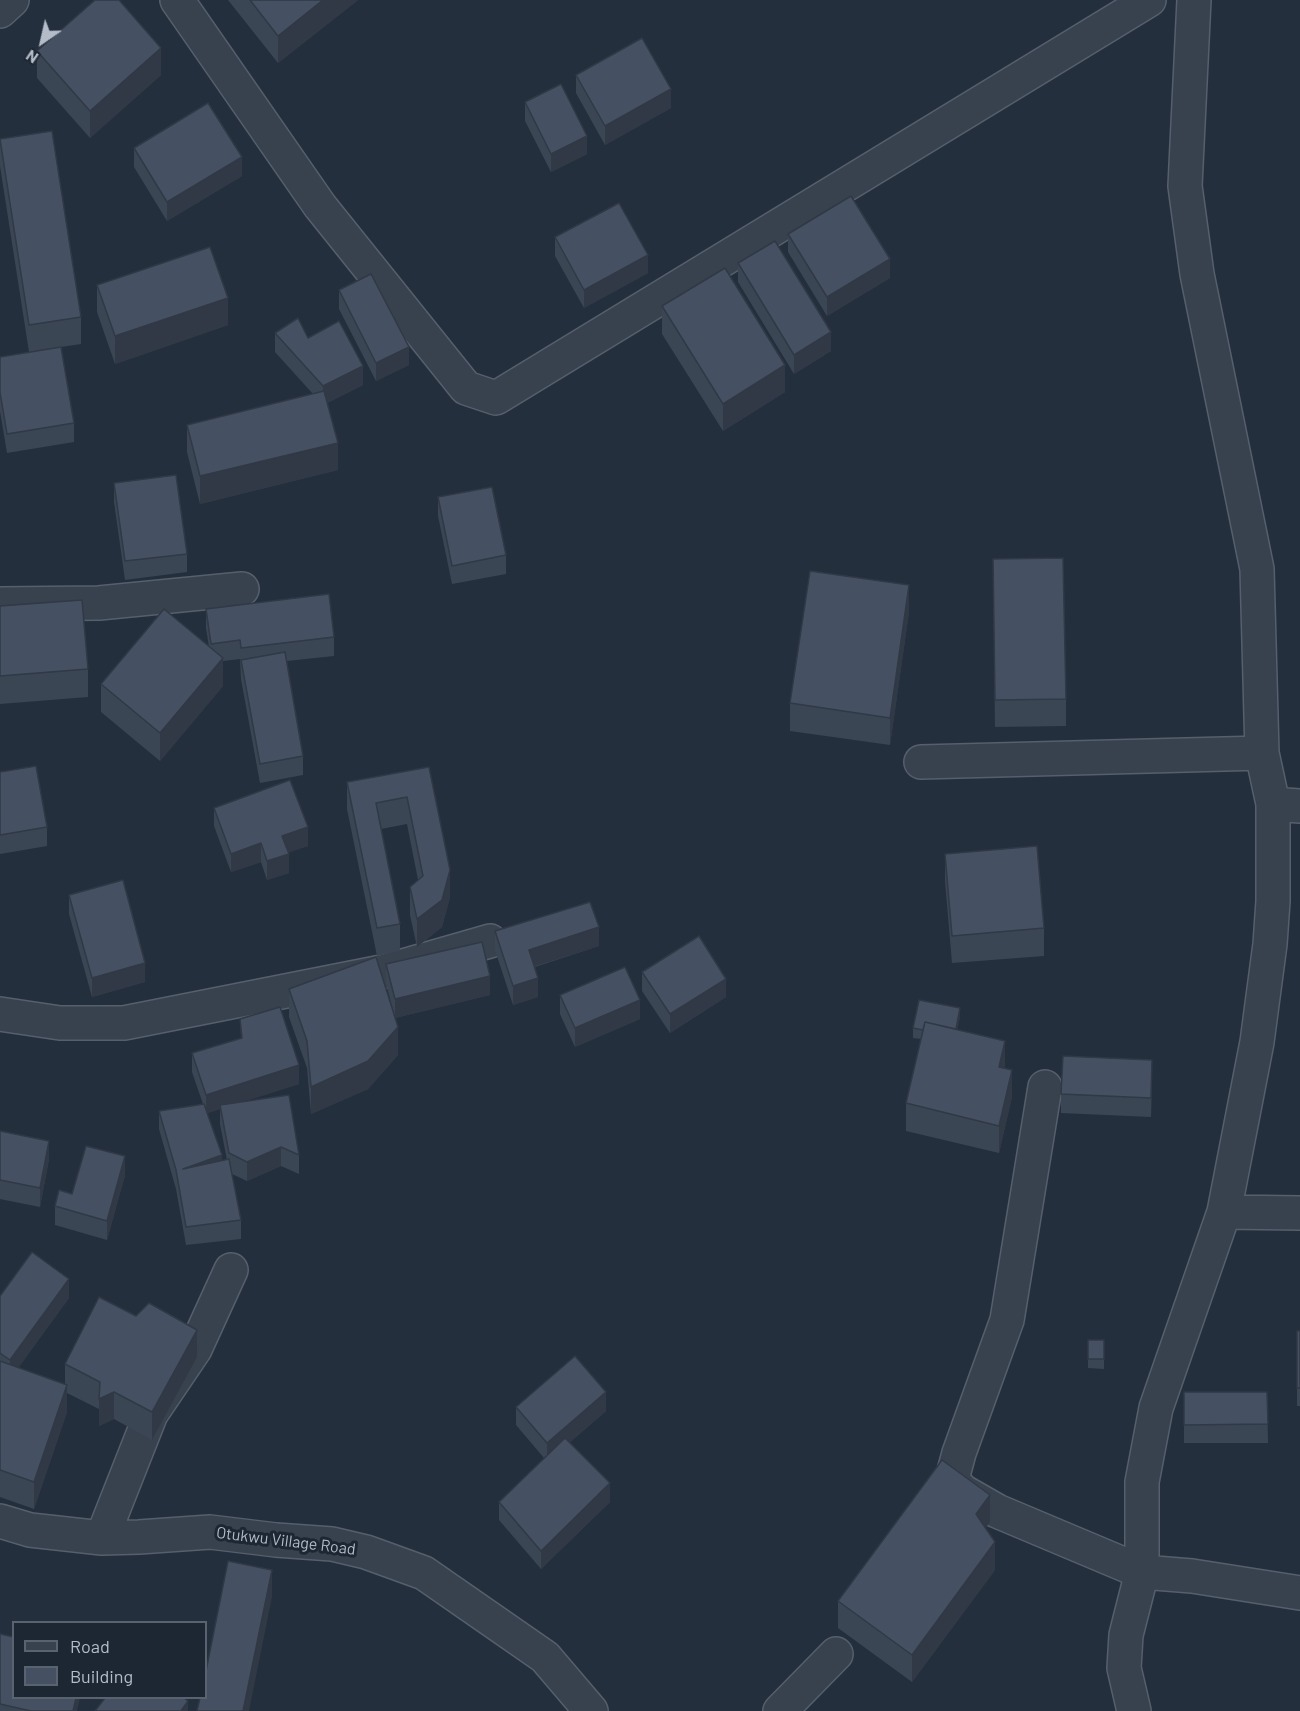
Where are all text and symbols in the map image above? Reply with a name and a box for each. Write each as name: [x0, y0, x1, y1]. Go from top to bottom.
north arrow: [12, 12, 72, 72]
text: N: [22, 46, 41, 68]
street label: Otukwu Village Road: [215, 1523, 357, 1559]
legend: [12, 1621, 207, 1699]
text: Road: [70, 1635, 110, 1657]
text: Building: [70, 1665, 133, 1687]

